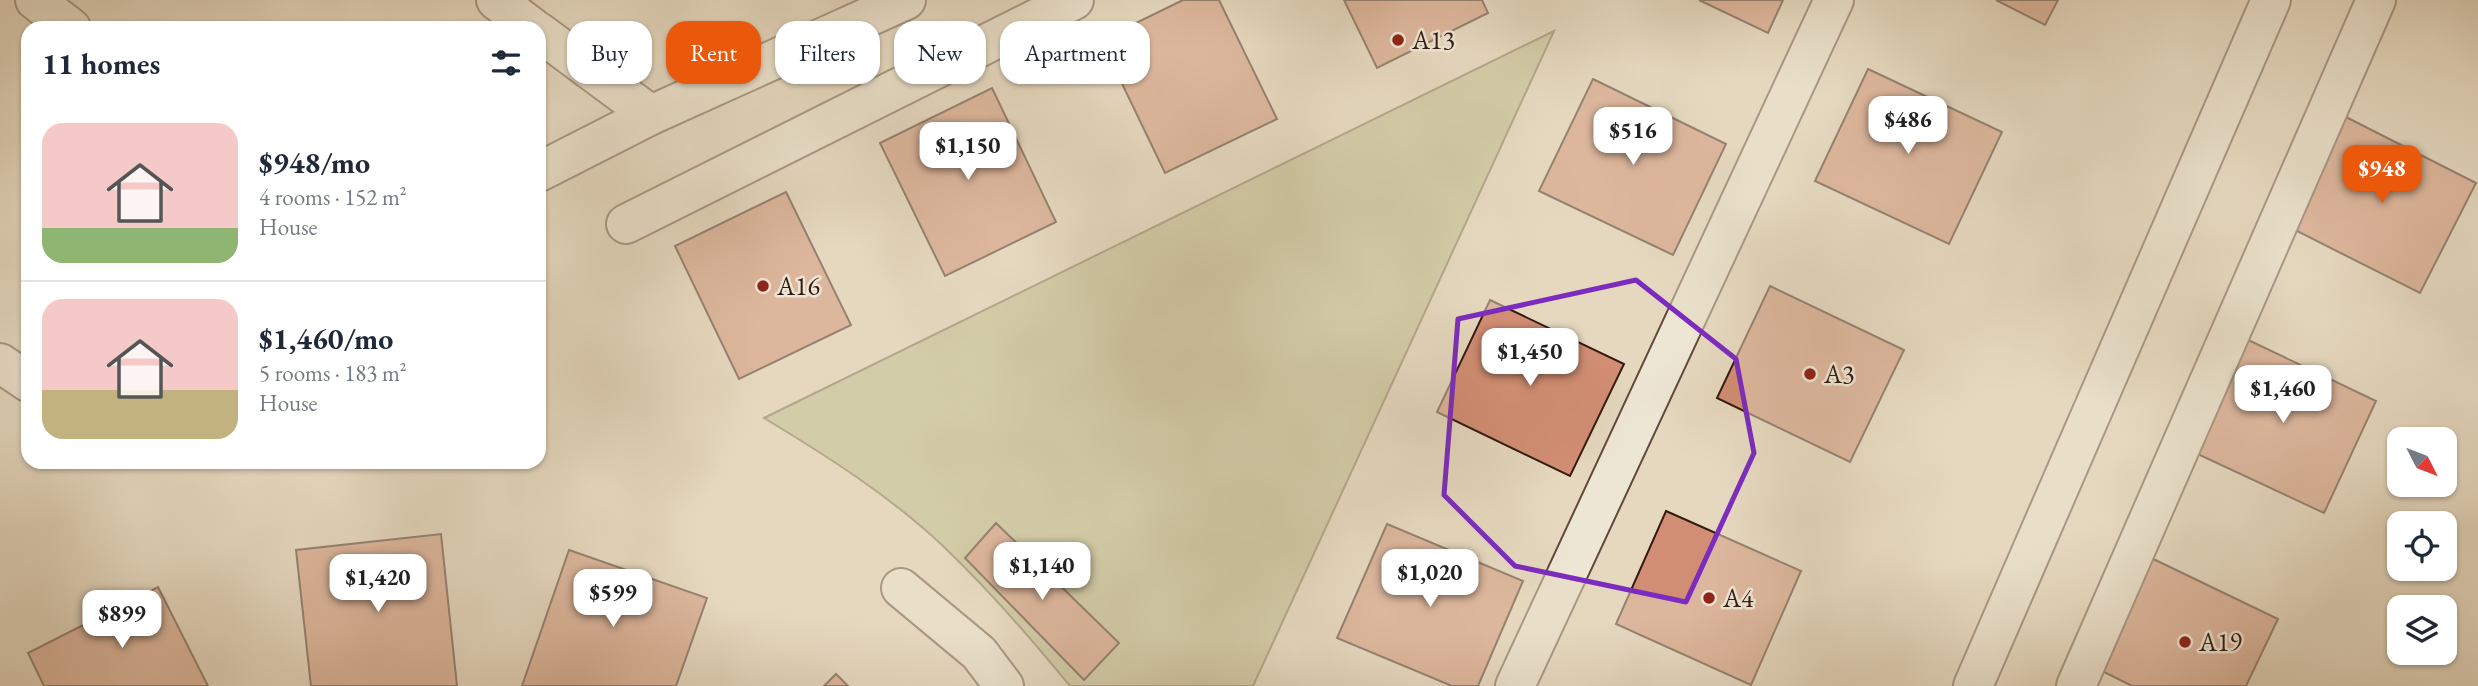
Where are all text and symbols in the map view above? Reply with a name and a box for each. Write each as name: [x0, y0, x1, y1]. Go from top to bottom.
chip: Buy: [567, 21, 652, 84]
chip: Rent: [666, 21, 761, 84]
chip: Filters: [775, 21, 880, 84]
chip: New: [894, 21, 986, 84]
chip: Apartment: [1000, 21, 1150, 84]
place label: A13: [1411, 23, 1455, 57]
marker: A13: [1390, 32, 1406, 48]
text: 11 homes: [42, 44, 160, 83]
icon: filters: [487, 44, 525, 82]
pin: $486: [1867, 96, 1949, 156]
text: $486: [1884, 104, 1932, 134]
pin: $516: [1592, 108, 1674, 167]
text: $516: [1609, 115, 1657, 145]
pin: $1,150: [911, 122, 1025, 182]
text: $1,150: [936, 130, 1000, 160]
text: $948/mo: [259, 143, 370, 182]
pin: $948: [2341, 146, 2423, 205]
icon: home: [98, 151, 182, 235]
text: $948: [2358, 153, 2406, 183]
text: 4 rooms · 152 m²: [259, 182, 407, 212]
text: House: [259, 212, 318, 242]
place label: A16: [776, 269, 820, 303]
marker: A16: [755, 278, 771, 294]
text: $1,460/mo: [259, 319, 393, 358]
icon: home: [98, 327, 182, 411]
pin: $1,450: [1473, 328, 1587, 388]
text: $1,450: [1498, 336, 1562, 366]
place label: A3: [1823, 357, 1854, 391]
text: 5 rooms · 183 m²: [259, 358, 407, 388]
marker: A3: [1802, 366, 1818, 382]
pin: $1,460: [2226, 366, 2340, 425]
text: $1,460: [2251, 373, 2315, 403]
text: House: [259, 388, 318, 418]
north arrow: [2387, 427, 2457, 497]
map controls: [2387, 427, 2457, 665]
button: locate: [2387, 511, 2457, 581]
pin: $1,140: [985, 542, 1099, 602]
text: $1,140: [1010, 550, 1074, 580]
pin: $1,020: [1373, 550, 1487, 609]
pin: $1,420: [321, 554, 435, 614]
text: $1,020: [1398, 557, 1462, 587]
text: $1,420: [346, 562, 410, 592]
pin: $599: [572, 570, 654, 629]
text: $599: [589, 577, 637, 607]
place label: A4: [1722, 581, 1754, 615]
pin: $899: [81, 590, 163, 650]
marker: A4: [1701, 590, 1717, 606]
button: layers: [2387, 595, 2457, 665]
text: $899: [98, 598, 146, 628]
place label: A19: [2198, 625, 2242, 659]
marker: A19: [2177, 634, 2193, 650]

